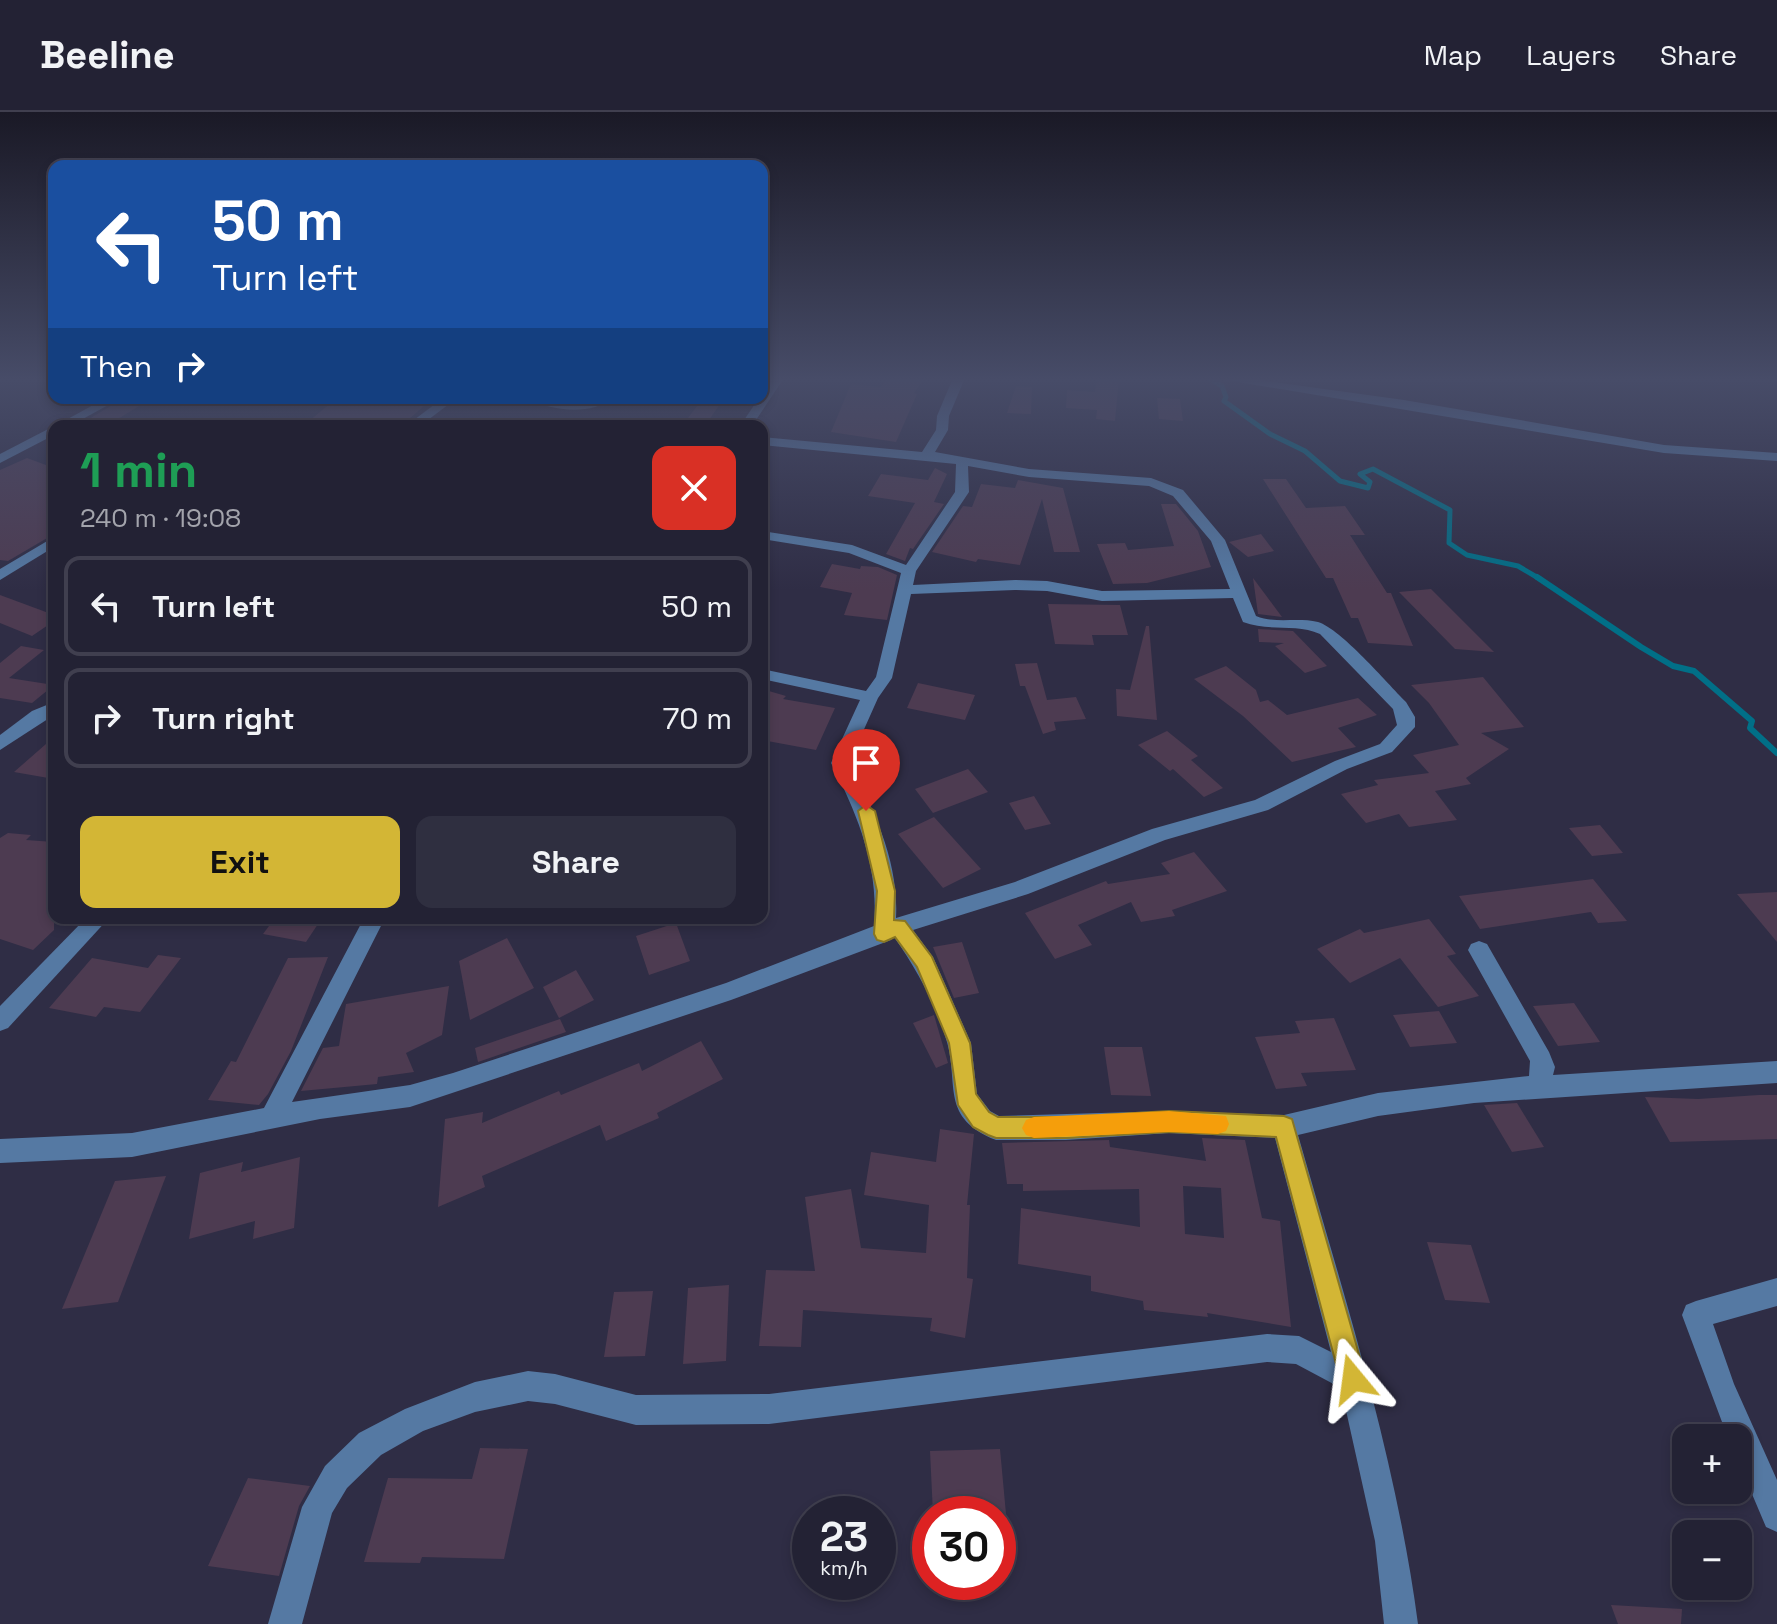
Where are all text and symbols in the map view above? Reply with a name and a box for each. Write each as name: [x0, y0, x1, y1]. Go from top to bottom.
text: Beeline: [40, 31, 175, 79]
text: Map: [1424, 37, 1482, 73]
text: Layers: [1526, 37, 1616, 73]
text: Share: [1660, 37, 1737, 73]
text: 50 m: [212, 185, 344, 256]
icon: left: [80, 192, 184, 296]
text: Turn left: [212, 255, 359, 301]
icon: right: [168, 344, 212, 388]
text: Then: [80, 347, 152, 386]
text: 1 min: [80, 440, 197, 501]
button: close: [652, 446, 736, 530]
text: 240 m · 19:08: [80, 501, 241, 535]
icon: left: [84, 584, 128, 628]
text: Turn left: [152, 587, 275, 626]
text: 50 m: [661, 587, 732, 626]
icon: right: [84, 696, 128, 740]
text: Turn right: [152, 699, 295, 738]
text: 70 m: [663, 699, 732, 738]
pin: [832, 729, 900, 811]
icon: arrive: [844, 741, 888, 785]
button: Exit: [80, 816, 400, 908]
button: Share: [416, 816, 736, 908]
position arrow: [1311, 1337, 1395, 1421]
map controls: [1672, 1424, 1752, 1600]
button: +: [1672, 1424, 1752, 1504]
speed limit sign: 30: [912, 1496, 1016, 1600]
text: 23: [820, 1512, 868, 1563]
button: −: [1672, 1520, 1752, 1600]
text: km/h: [820, 1555, 868, 1581]

